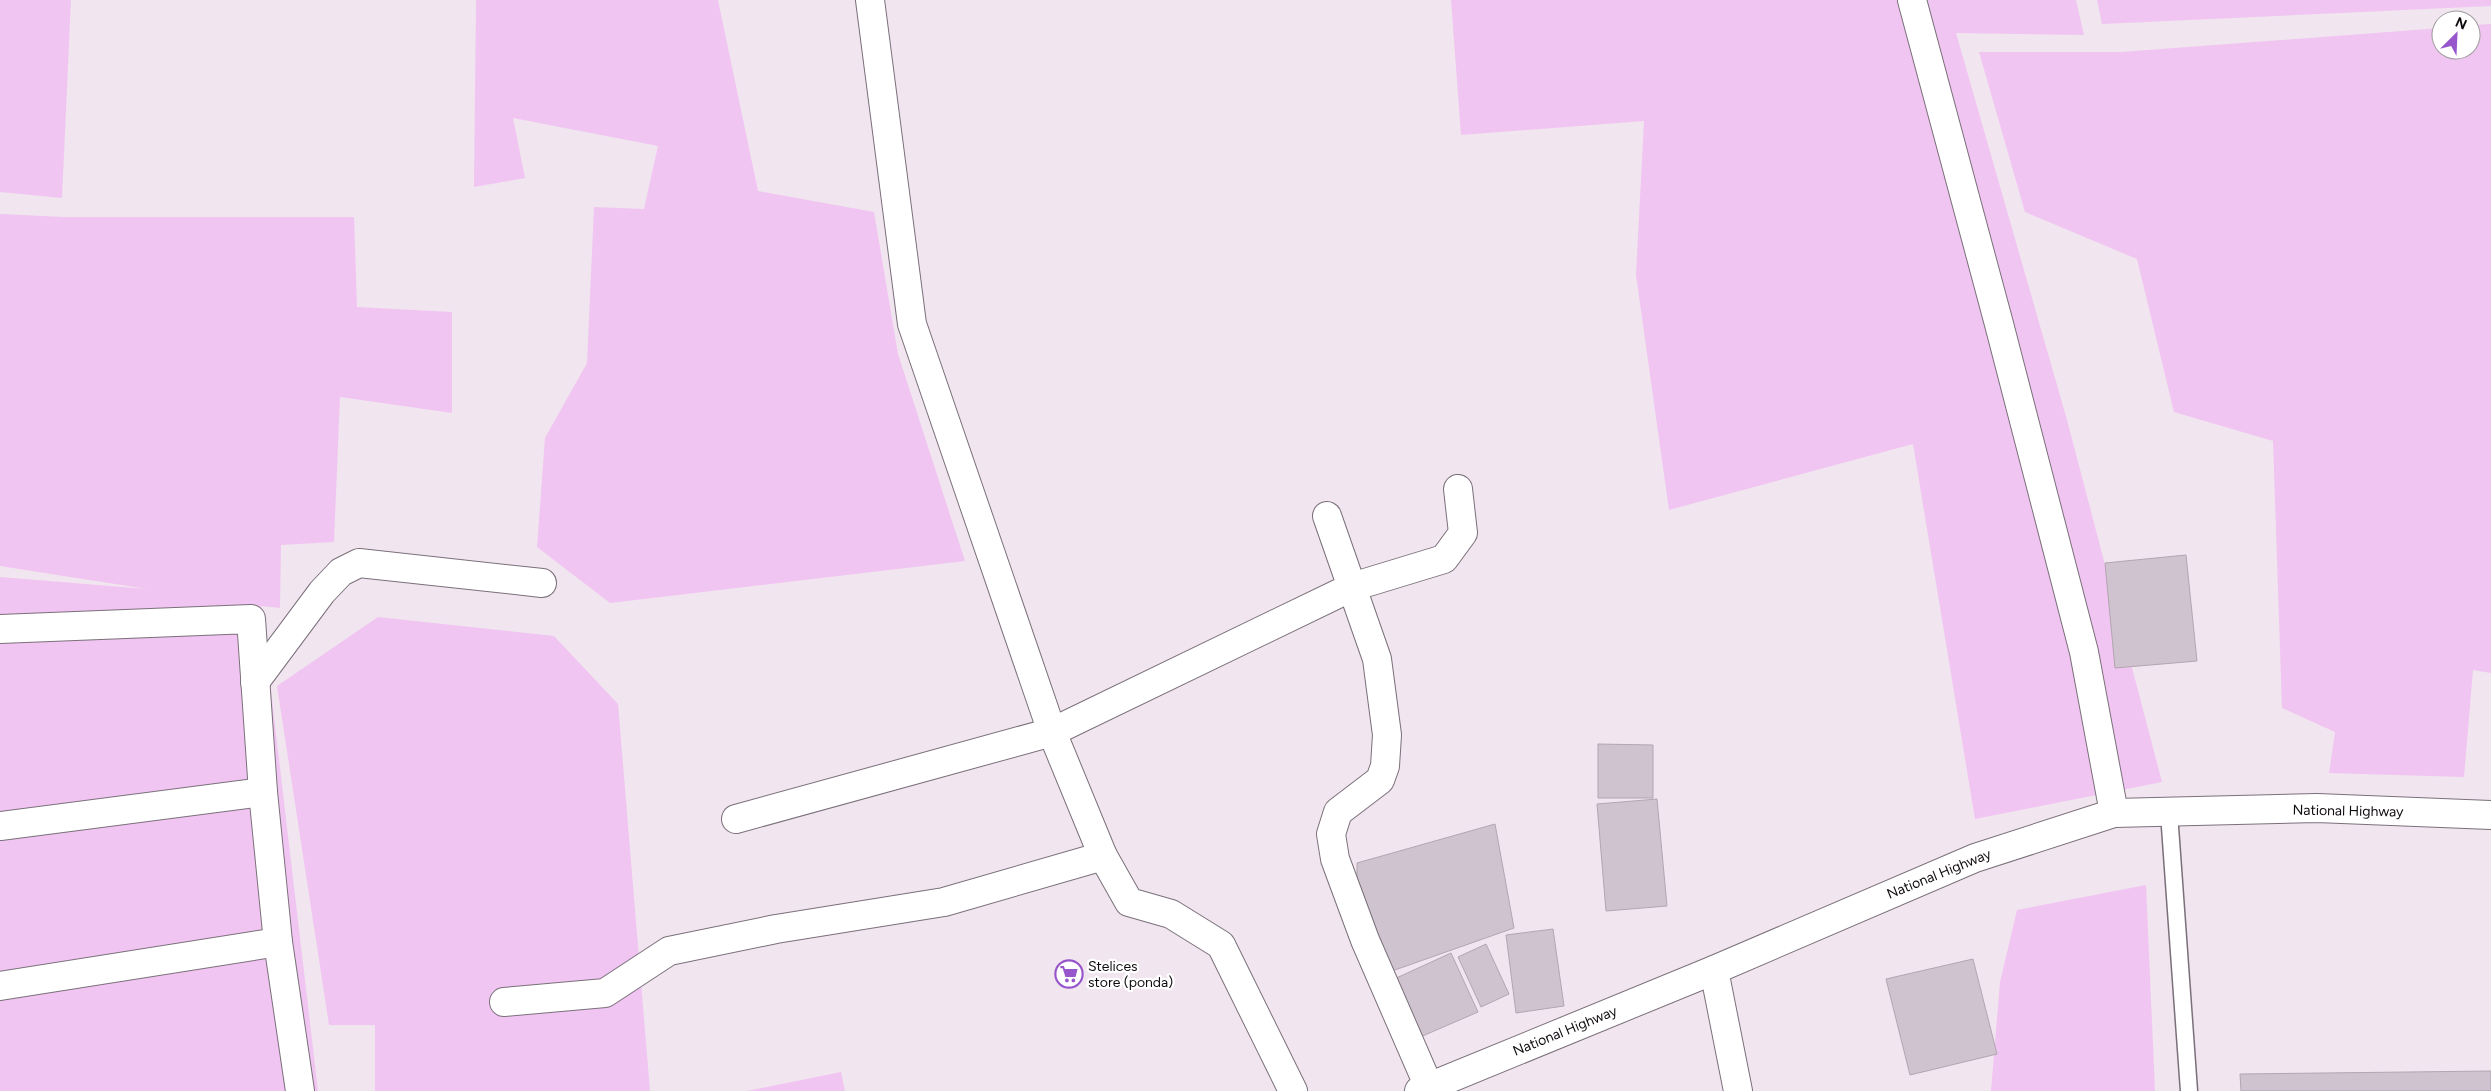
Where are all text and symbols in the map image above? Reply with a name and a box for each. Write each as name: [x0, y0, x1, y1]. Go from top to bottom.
north arrow: [2431, 10, 2481, 60]
text: N: [2453, 14, 2469, 34]
street label: National Highway: [2292, 802, 2404, 820]
street label: National Highway: [1884, 845, 1994, 903]
place label: Stelices store (ponda): [1088, 958, 1173, 991]
supermarket icon: Stelices store (ponda): [1054, 959, 1084, 989]
street label: National Highway: [1510, 1002, 1620, 1060]

